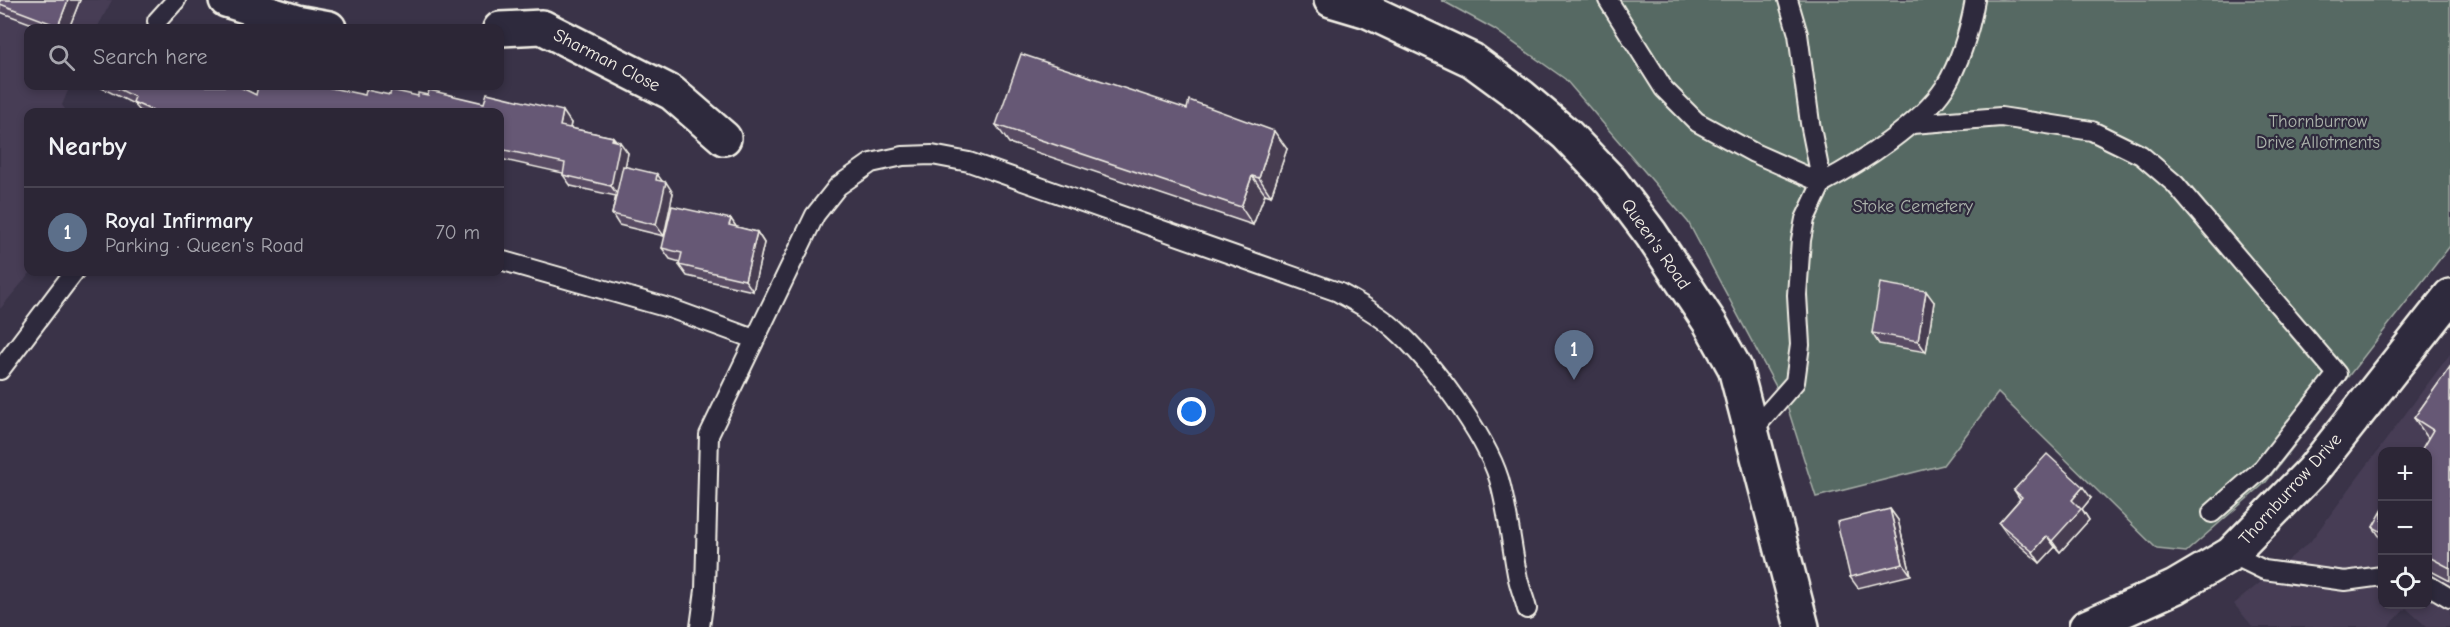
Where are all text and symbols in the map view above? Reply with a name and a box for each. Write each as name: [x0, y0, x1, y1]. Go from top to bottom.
search box: [24, 24, 504, 90]
street label: Sharman Close: [550, 25, 664, 96]
icon: search: [45, 41, 78, 74]
text: Search here: [93, 44, 208, 70]
park label: Thornburrow Drive Allotments: [2256, 111, 2380, 153]
text: Nearby: [48, 132, 127, 162]
street label: Queen's Road: [1617, 195, 1695, 294]
park label: Stoke Cemetery: [1853, 196, 1974, 217]
text: Royal Infirmary: [105, 208, 253, 234]
text: 1: [64, 221, 71, 244]
text: 70 m: [435, 221, 480, 244]
text: Parking · Queen's Road: [105, 234, 304, 257]
pin: 1: [1554, 330, 1594, 380]
your location: [1177, 397, 1206, 426]
street label: Thornburrow Drive: [2235, 429, 2346, 550]
map controls: [2378, 447, 2432, 609]
button: +: [2378, 447, 2432, 501]
button: −: [2378, 501, 2432, 555]
button: locate: [2378, 555, 2432, 609]

